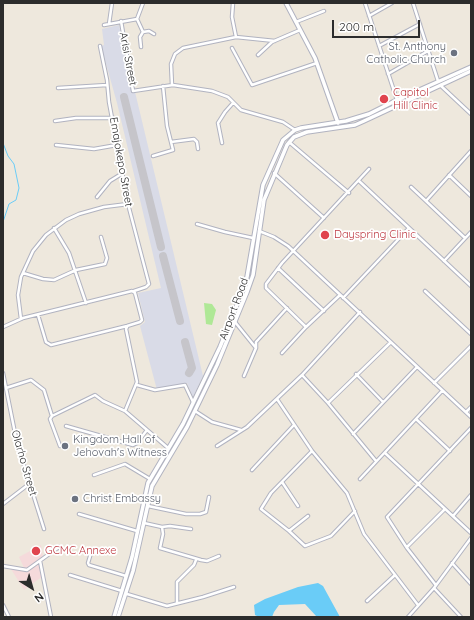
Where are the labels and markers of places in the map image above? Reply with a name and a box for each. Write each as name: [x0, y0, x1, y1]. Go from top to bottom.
place label: St. Anthony Catholic Church: [366, 40, 446, 66]
marker: St. Anthony Catholic Church: [449, 48, 459, 58]
place label: Capitol Hill Clinic: [393, 86, 438, 112]
marker: Capitol Hill Clinic: [378, 93, 390, 105]
place label: Dayspring Clinic: [334, 228, 416, 242]
marker: Dayspring Clinic: [319, 229, 331, 241]
place label: Kingdom Hall of Jehovah's Witness: [73, 433, 167, 459]
marker: Kingdom Hall of Jehovah's Witness: [60, 441, 70, 451]
place label: Christ Embassy: [83, 492, 161, 506]
marker: Christ Embassy: [70, 494, 80, 504]
place label: GCMC Annexe: [45, 544, 116, 558]
marker: GCMC Annexe: [30, 545, 42, 557]

